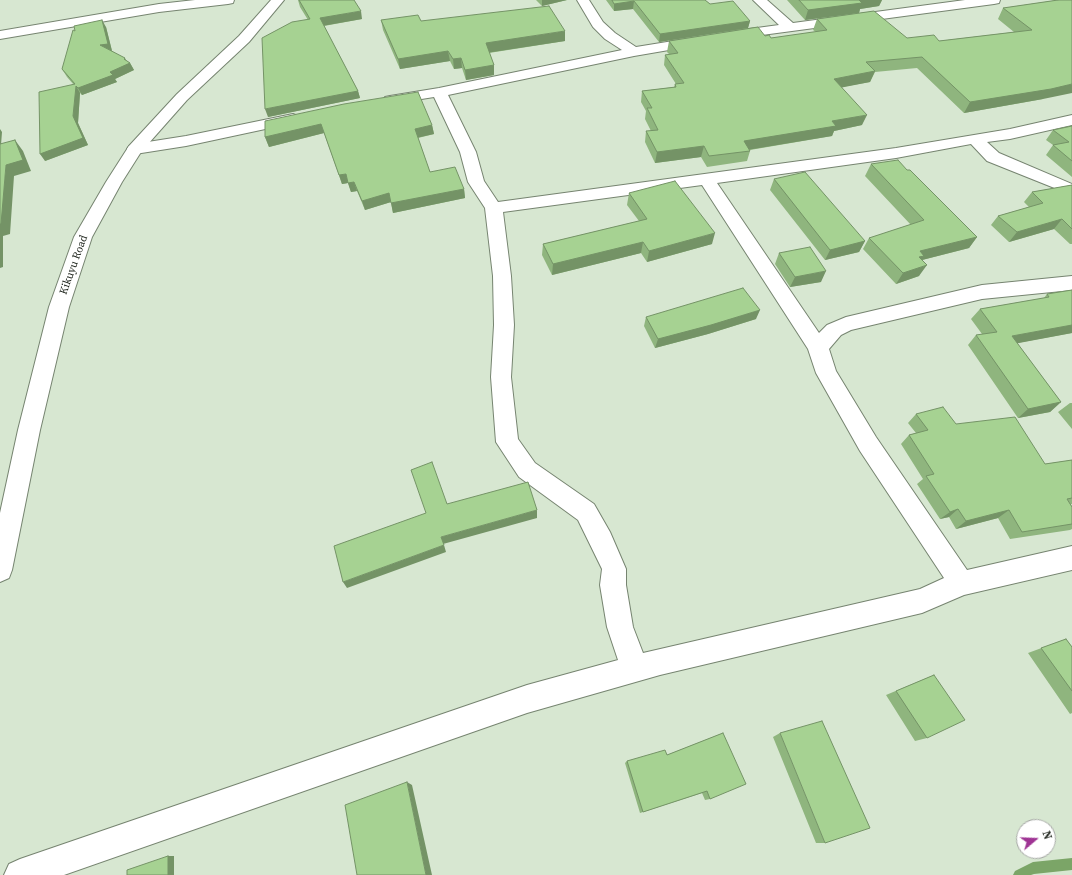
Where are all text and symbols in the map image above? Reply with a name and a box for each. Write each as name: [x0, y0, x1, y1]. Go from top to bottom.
street label: Kikuyu Road: [57, 233, 91, 297]
north arrow: [1016, 819, 1056, 859]
text: N: [1038, 829, 1055, 841]

